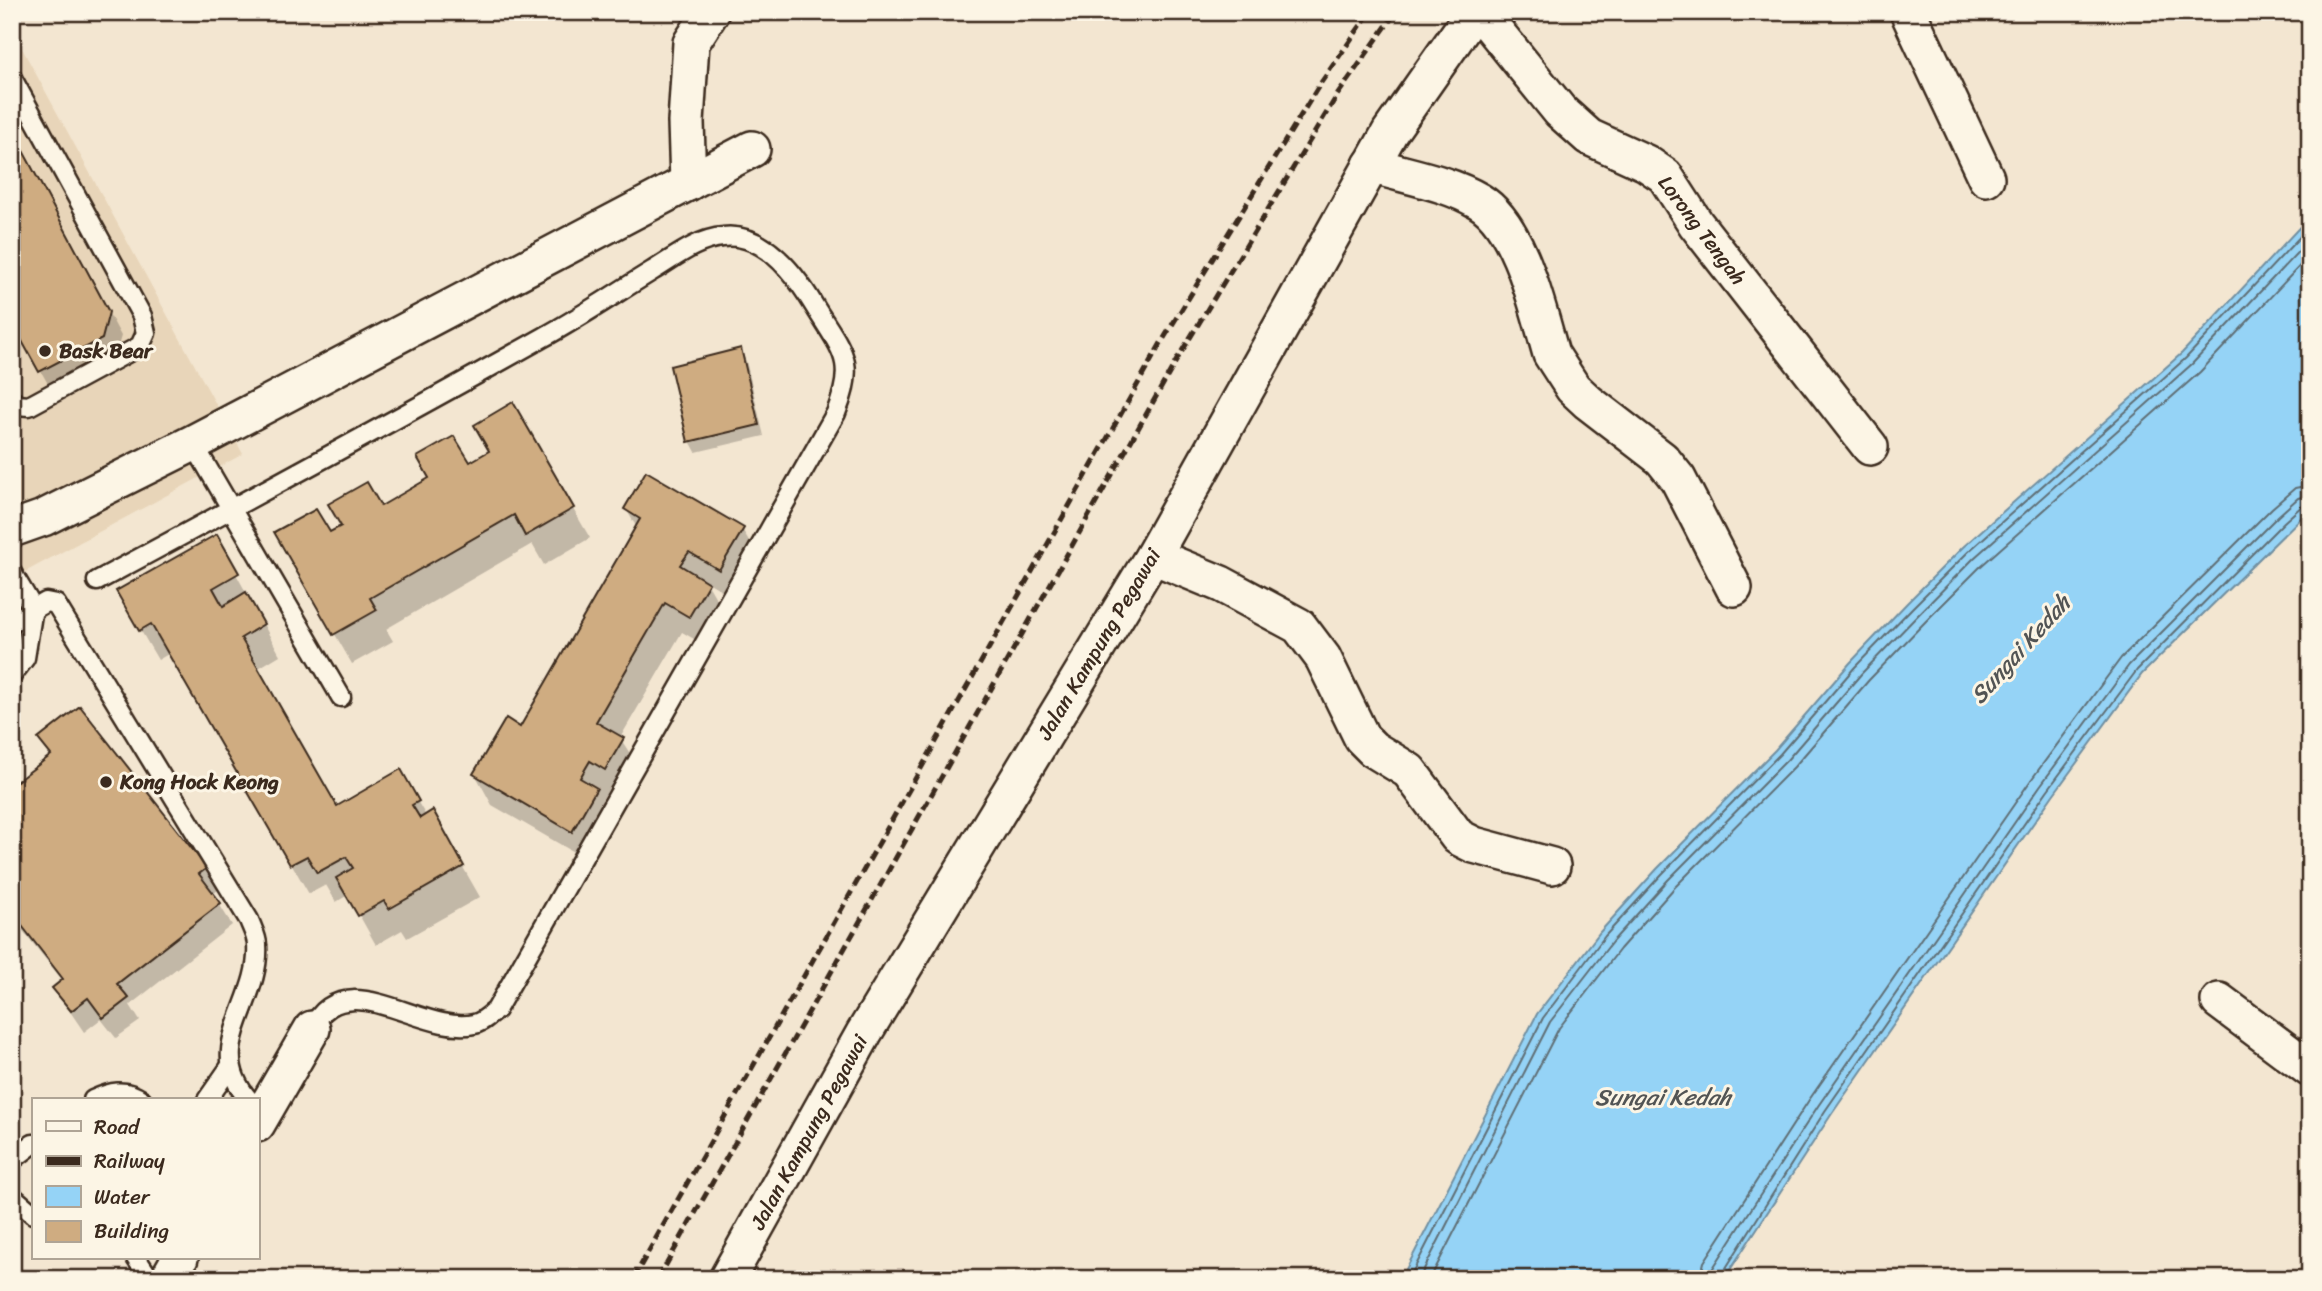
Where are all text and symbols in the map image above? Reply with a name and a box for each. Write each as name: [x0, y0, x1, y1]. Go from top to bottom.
street label: Lorong Tengah: [1648, 166, 1756, 294]
place label: Bask Bear: [59, 332, 154, 370]
marker: Bask Bear: [37, 343, 53, 359]
street label: Jalan Kampung Pegawai: [1026, 540, 1172, 748]
water label: Sungai Kedah: [1960, 584, 2082, 714]
place label: Kong Hock Keong: [119, 763, 279, 801]
marker: Kong Hock Keong: [98, 774, 114, 790]
street label: Jalan Kampung Pegawai: [739, 1026, 879, 1238]
water label: Sungai Kedah: [1595, 1077, 1733, 1118]
legend: [32, 1098, 259, 1260]
text: Road: [94, 1108, 141, 1146]
text: Railway: [94, 1142, 165, 1180]
text: Water: [94, 1178, 151, 1216]
text: Building: [94, 1212, 170, 1250]

